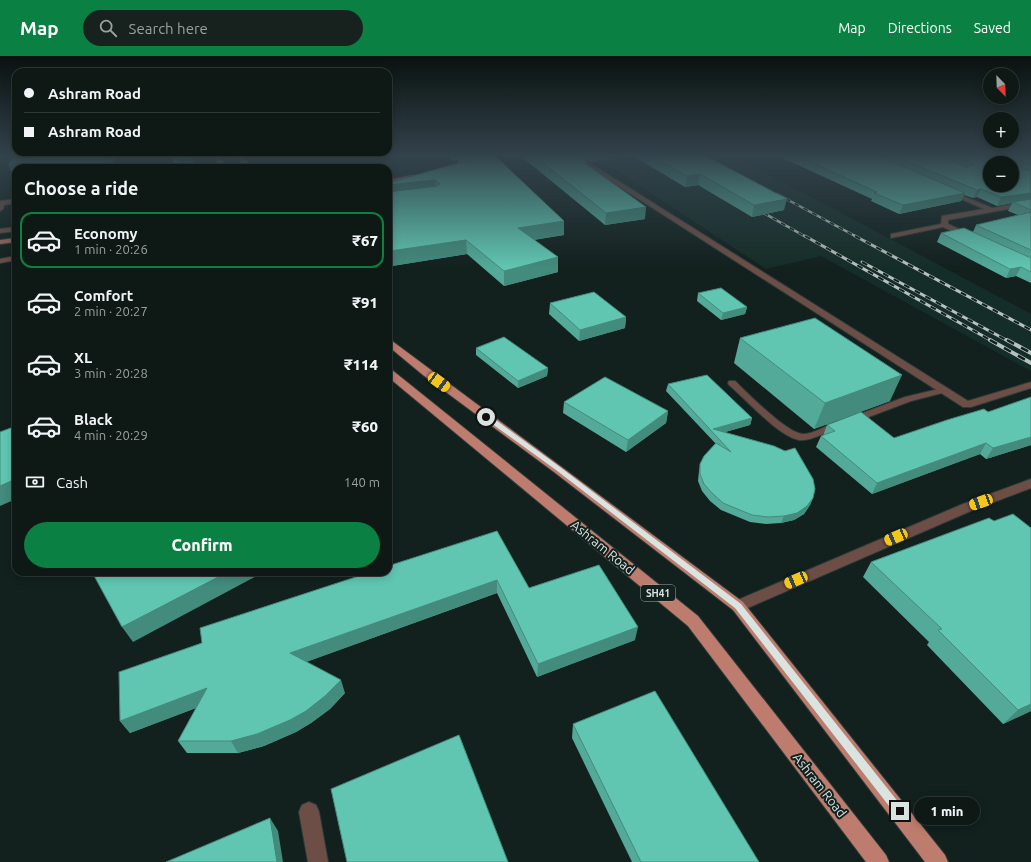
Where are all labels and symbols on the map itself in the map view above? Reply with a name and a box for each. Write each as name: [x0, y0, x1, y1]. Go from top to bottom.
north arrow: [983, 68, 1019, 104]
car: [426, 370, 452, 394]
route start: [477, 408, 495, 426]
car: [968, 492, 994, 512]
street label: Ashram Road: [568, 517, 638, 577]
car: [883, 527, 909, 547]
car: [783, 570, 809, 590]
road number: SH41: [641, 585, 675, 601]
street label: Ashram Road: [791, 750, 849, 820]
callout: 1 min: [914, 797, 980, 825]
route end: [891, 802, 909, 820]

